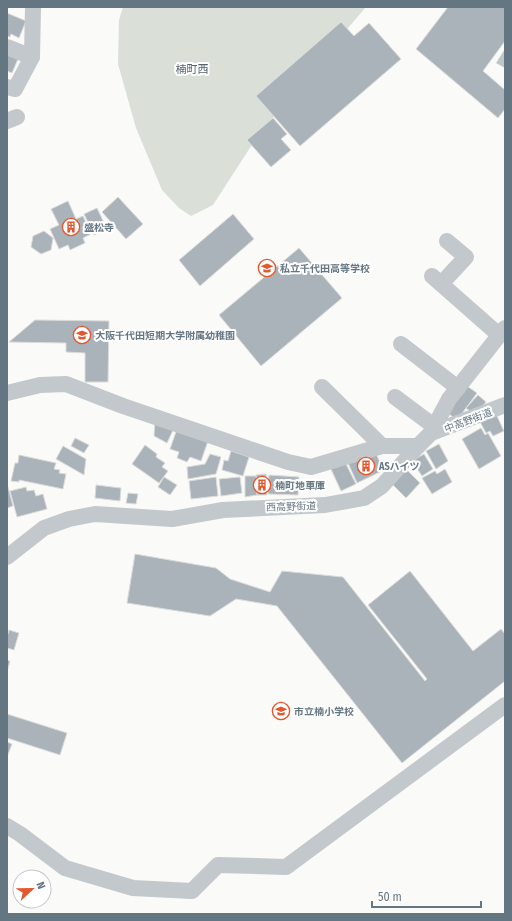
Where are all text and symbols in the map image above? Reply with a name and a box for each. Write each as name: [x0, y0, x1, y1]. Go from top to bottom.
district label: 楠町西: [176, 63, 209, 76]
building icon: 盛松寺: [61, 217, 81, 237]
place label: 盛松寺: [84, 222, 114, 234]
school or university icon: 私立千代田高等学校: [257, 258, 277, 278]
place label: 私立千代田高等学校: [280, 263, 370, 275]
school or university icon: 大阪千代田短期大学附属幼稚園: [72, 325, 92, 345]
place label: 大阪千代田短期大学附属幼稚園: [95, 330, 235, 342]
street label: 中高野街道: [443, 406, 494, 435]
building icon: ASハイツ: [356, 456, 376, 476]
place label: ASハイツ: [378, 461, 419, 473]
building icon: 楠町地車庫: [252, 475, 272, 495]
place label: 楠町地車庫: [275, 480, 325, 492]
street label: 西高野街道: [266, 500, 316, 514]
school or university icon: 市立楠小学校: [271, 701, 291, 721]
place label: 市立楠小学校: [294, 706, 354, 718]
north arrow: [12, 869, 52, 909]
text: N: [34, 880, 48, 891]
scale bar: [372, 883, 481, 909]
text: 50 m: [378, 890, 402, 904]

